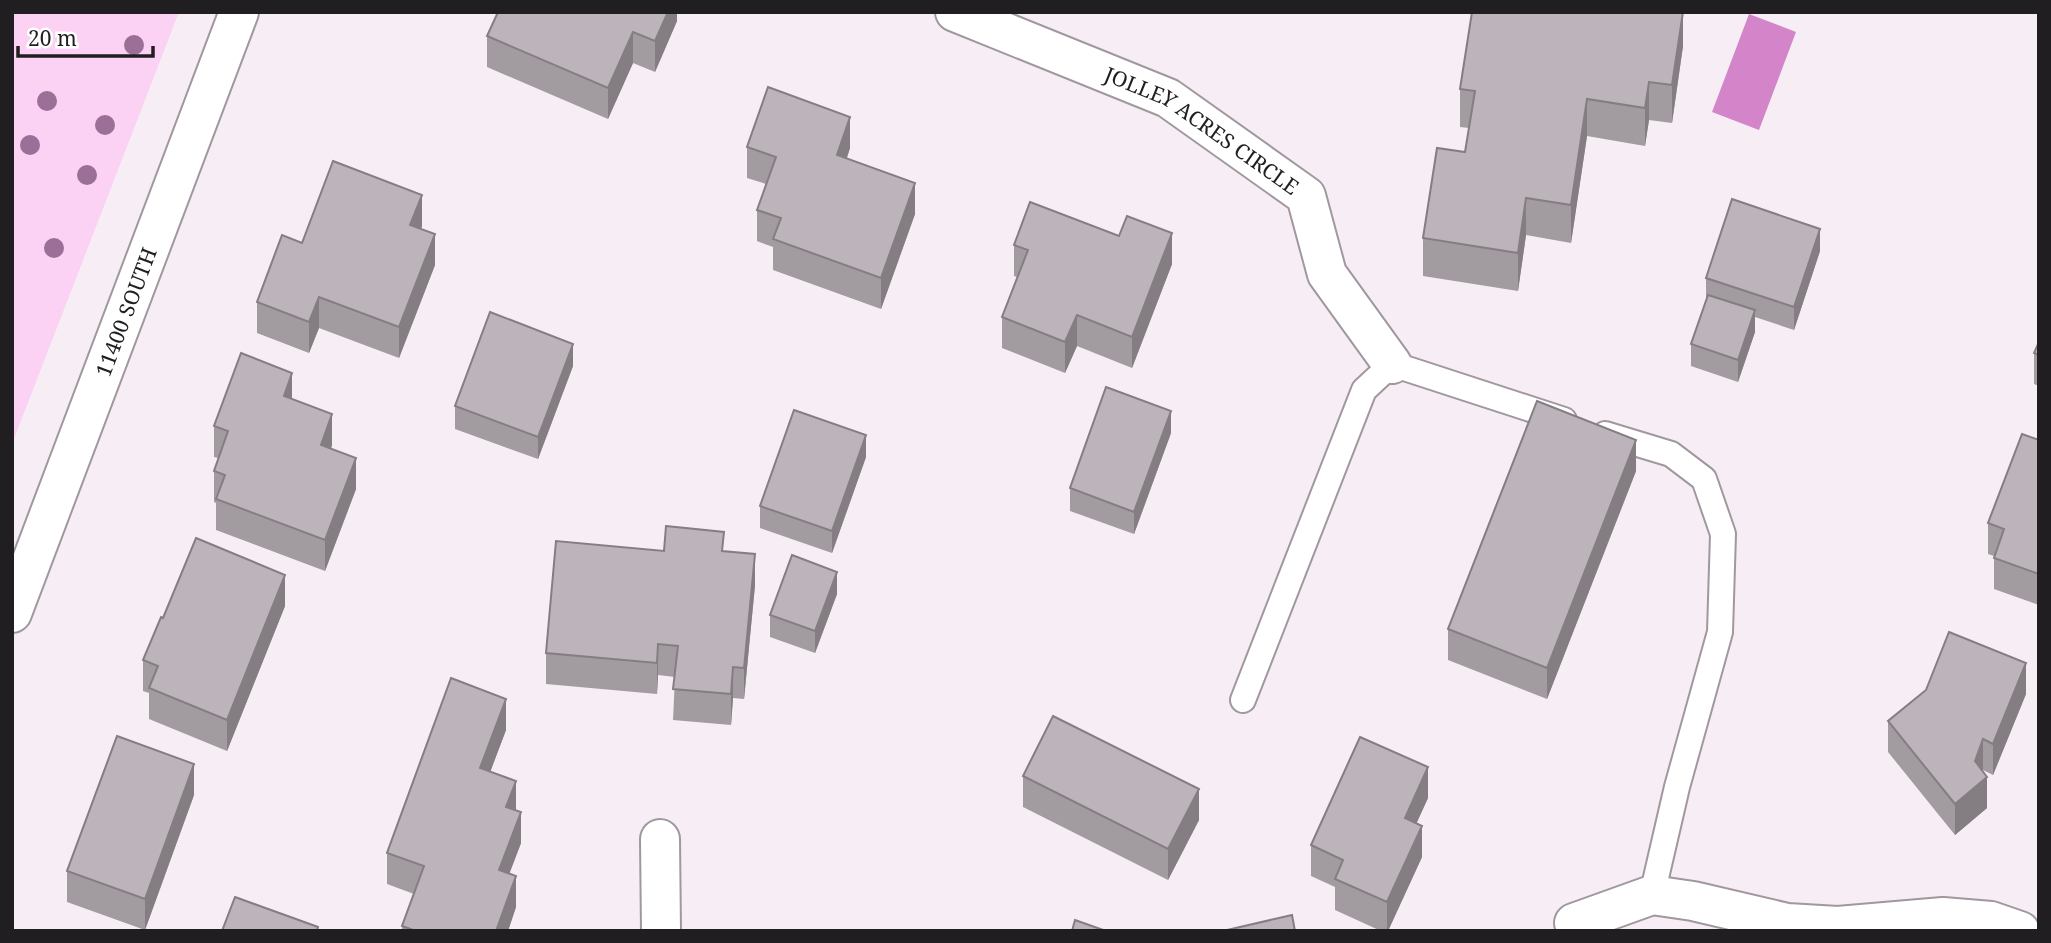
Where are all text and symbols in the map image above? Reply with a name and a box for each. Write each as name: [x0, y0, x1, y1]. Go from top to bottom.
scale bar: [18, 14, 152, 58]
text: 20 m: [28, 24, 77, 52]
street label: JOLLEY ACRES CIRCLE: [1100, 60, 1305, 201]
street label: 11400 SOUTH: [89, 243, 163, 380]

